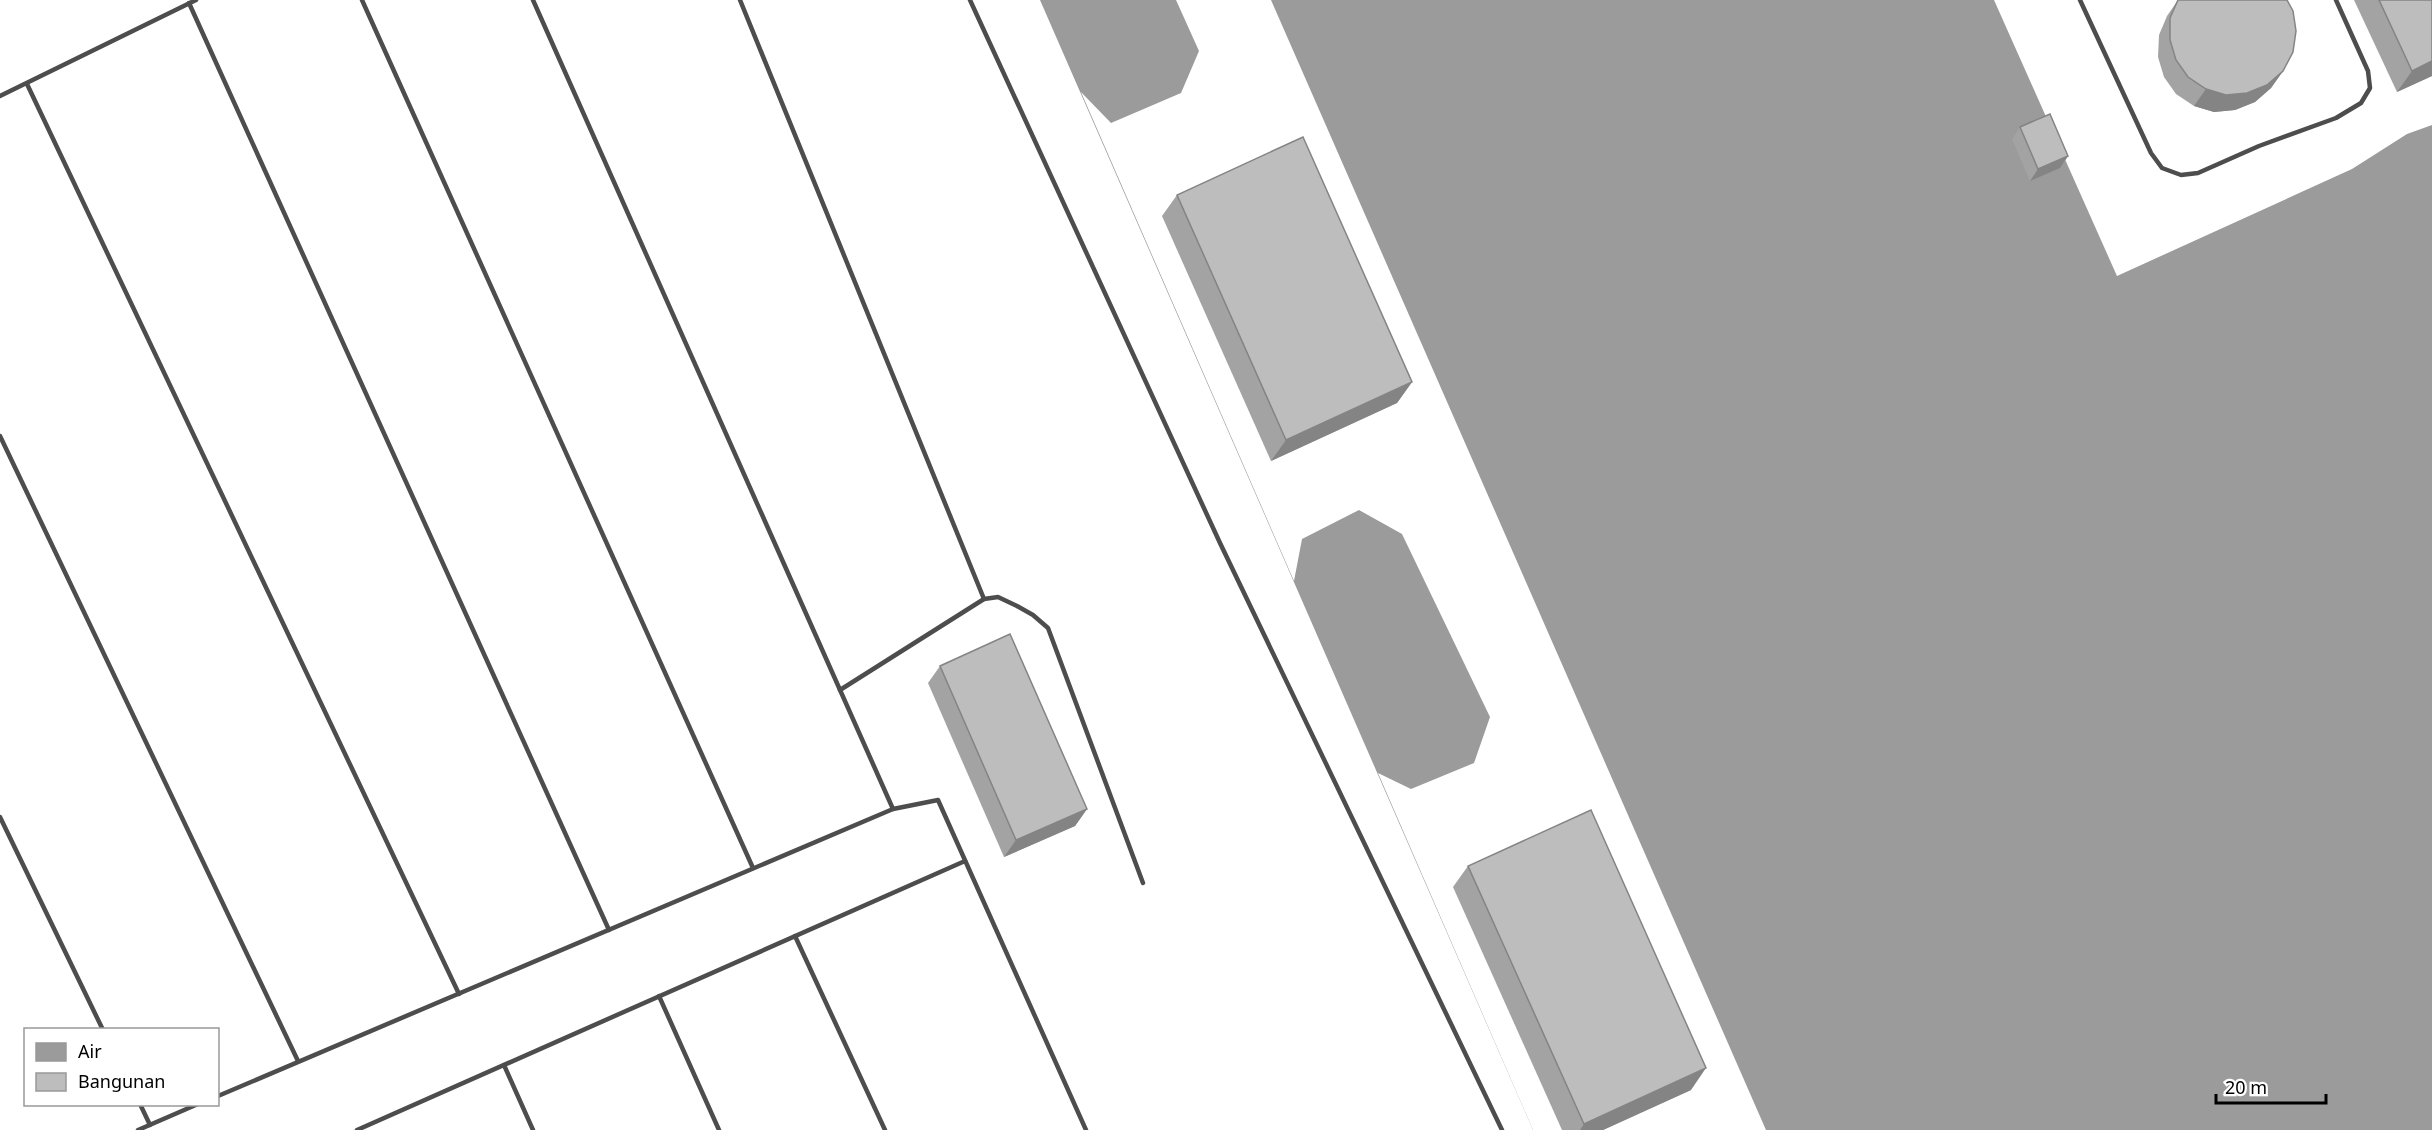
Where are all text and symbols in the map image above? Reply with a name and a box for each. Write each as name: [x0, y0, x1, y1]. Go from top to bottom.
legend: [24, 1028, 219, 1106]
text: Air: [78, 1039, 102, 1063]
scale bar: [2216, 1067, 2326, 1105]
text: Bangunan: [78, 1069, 165, 1093]
text: 20 m: [2225, 1075, 2267, 1099]

